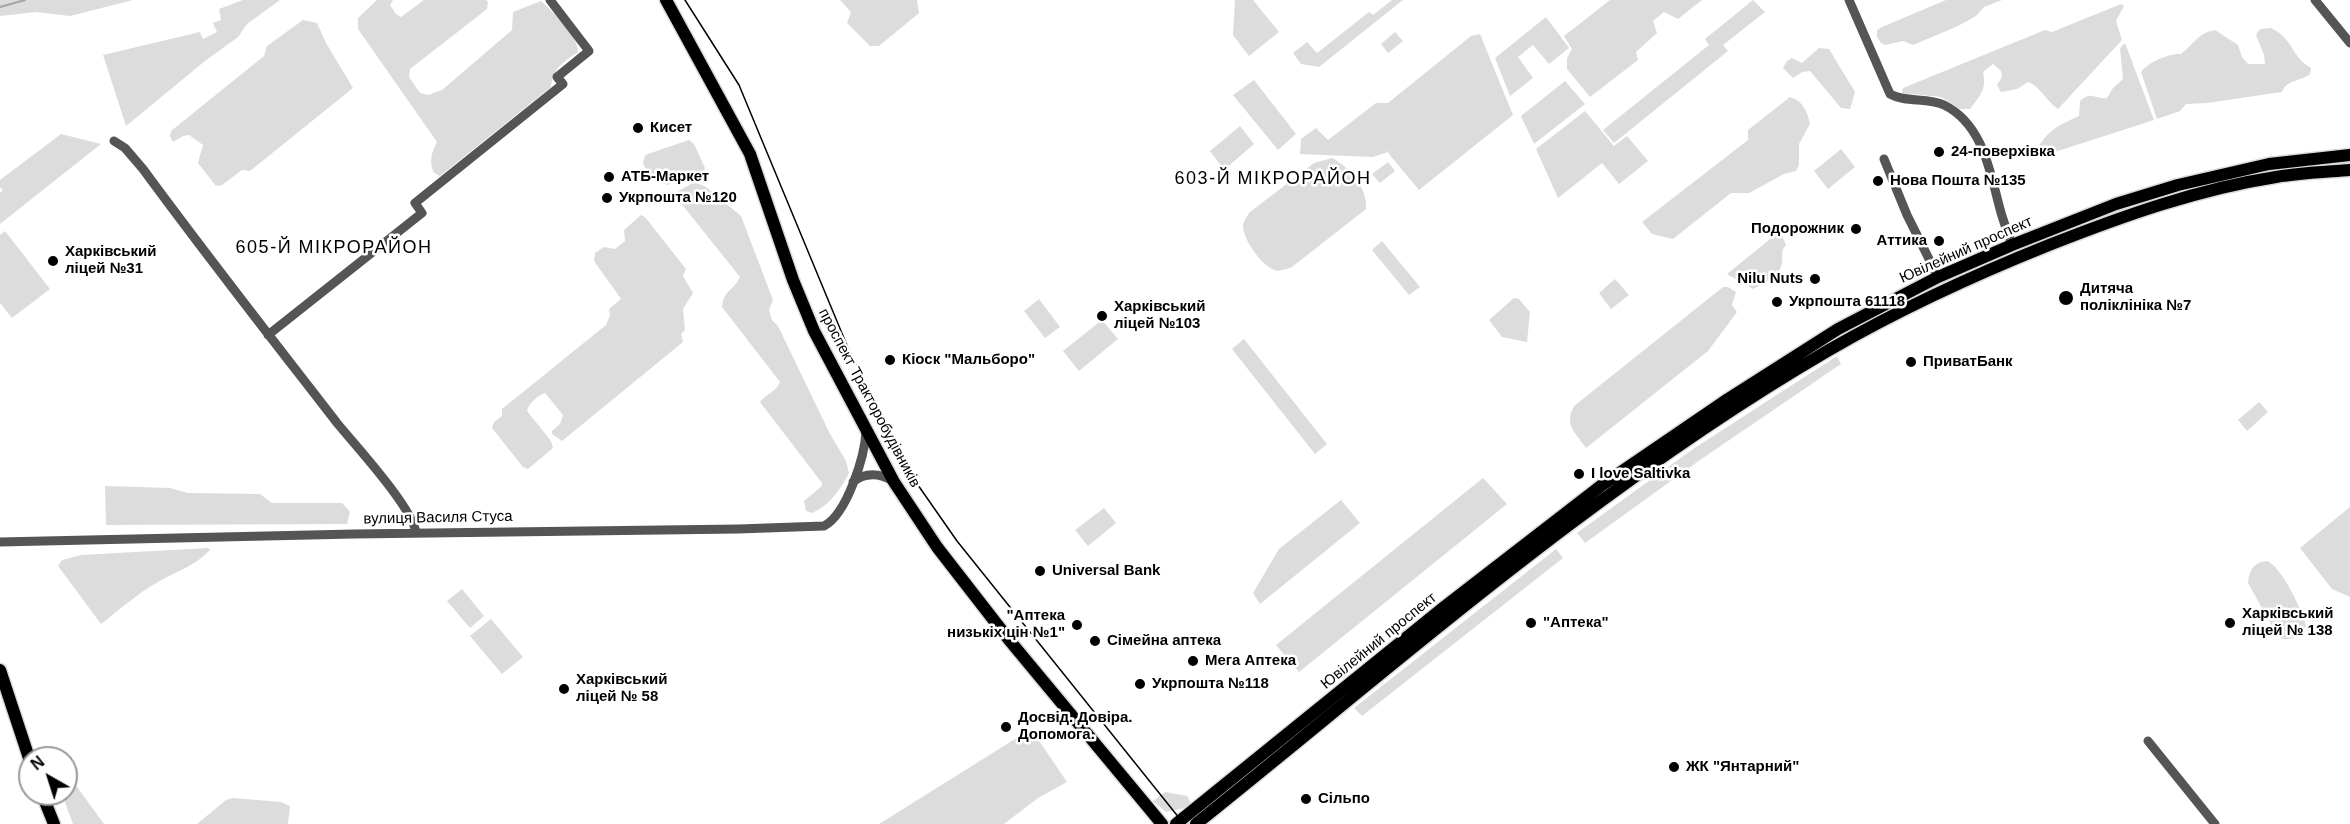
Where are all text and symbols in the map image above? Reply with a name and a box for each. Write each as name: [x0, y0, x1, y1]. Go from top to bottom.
place label: Кисет: [650, 119, 692, 137]
marker: Кисет: [631, 121, 645, 135]
place label: 24-поверхівка: [1951, 143, 2055, 161]
marker: 24-поверхівка: [1932, 145, 1946, 159]
place label: АТБ-Маркет: [621, 168, 709, 186]
district label: 603-Й МІКРОРАЙОН: [1175, 168, 1371, 190]
marker: АТБ-Маркет: [602, 170, 616, 184]
place label: Нова Пошта №135: [1890, 172, 2026, 190]
marker: Нова Пошта №135: [1871, 174, 1885, 188]
place label: Укрпошта №120: [619, 189, 737, 207]
marker: Укрпошта №120: [600, 191, 614, 205]
street label: Ювілейний проспект: [1897, 213, 2035, 287]
place label: Подорожник: [1751, 220, 1844, 238]
marker: Подорожник: [1849, 222, 1863, 236]
place label: Аттика: [1877, 232, 1927, 250]
marker: Аттика: [1932, 234, 1946, 248]
district label: 605-Й МІКРОРАЙОН: [236, 237, 432, 259]
place label: Харківський ліцей №31: [65, 243, 157, 278]
marker: Харківський ліцей №31: [46, 254, 60, 268]
place label: Nilu Nuts: [1737, 270, 1803, 288]
marker: Nilu Nuts: [1808, 272, 1822, 286]
place label: Дитяча поліклініка №7: [2080, 280, 2191, 315]
marker: Дитяча поліклініка №7: [2057, 289, 2075, 307]
place label: Укрпошта 61118: [1789, 293, 1905, 311]
marker: Укрпошта 61118: [1770, 295, 1784, 309]
place label: Харківський ліцей №103: [1114, 298, 1206, 333]
street label: проспект Тракторобудівників: [814, 306, 924, 490]
marker: Харківський ліцей №103: [1095, 309, 1109, 323]
place label: Кіоск "Мальборо": [902, 351, 1035, 369]
marker: Кіоск "Мальборо": [883, 353, 897, 367]
place label: ПриватБанк: [1923, 353, 2013, 371]
marker: ПриватБанк: [1904, 355, 1918, 369]
place label: I love Saltivka: [1591, 465, 1690, 483]
marker: I love Saltivka: [1572, 467, 1586, 481]
street label: вулиця Василя Стуса: [363, 508, 513, 528]
place label: Universal Bank: [1052, 562, 1160, 580]
marker: Universal Bank: [1033, 564, 1047, 578]
street label: Ювілейний проспект: [1318, 589, 1440, 693]
place label: Харківський ліцей № 138: [2242, 605, 2334, 640]
place label: "Аптека низькіх цін №1": [947, 607, 1065, 642]
place label: "Аптека": [1543, 614, 1609, 632]
marker: "Аптека": [1524, 616, 1538, 630]
marker: Харківський ліцей № 138: [2223, 616, 2237, 630]
marker: "Аптека низькіх цін №1": [1070, 618, 1084, 632]
place label: Сімейна аптека: [1107, 632, 1221, 650]
marker: Сімейна аптека: [1088, 634, 1102, 648]
place label: Мега Аптека: [1205, 652, 1296, 670]
marker: Мега Аптека: [1186, 654, 1200, 668]
place label: Харківський ліцей № 58: [576, 671, 668, 706]
place label: Укрпошта №118: [1152, 675, 1269, 693]
marker: Укрпошта №118: [1133, 677, 1147, 691]
marker: Харківський ліцей № 58: [557, 682, 571, 696]
place label: Досвід. Довіра. Допомога.: [1018, 709, 1133, 744]
marker: Досвід. Довіра. Допомога.: [999, 720, 1013, 734]
north arrow: [18, 746, 78, 806]
text: N: [28, 753, 47, 773]
place label: ЖК "Янтарний": [1686, 758, 1799, 776]
marker: ЖК "Янтарний": [1667, 760, 1681, 774]
place label: Сільпо: [1318, 790, 1370, 808]
marker: Сільпо: [1299, 792, 1313, 806]

